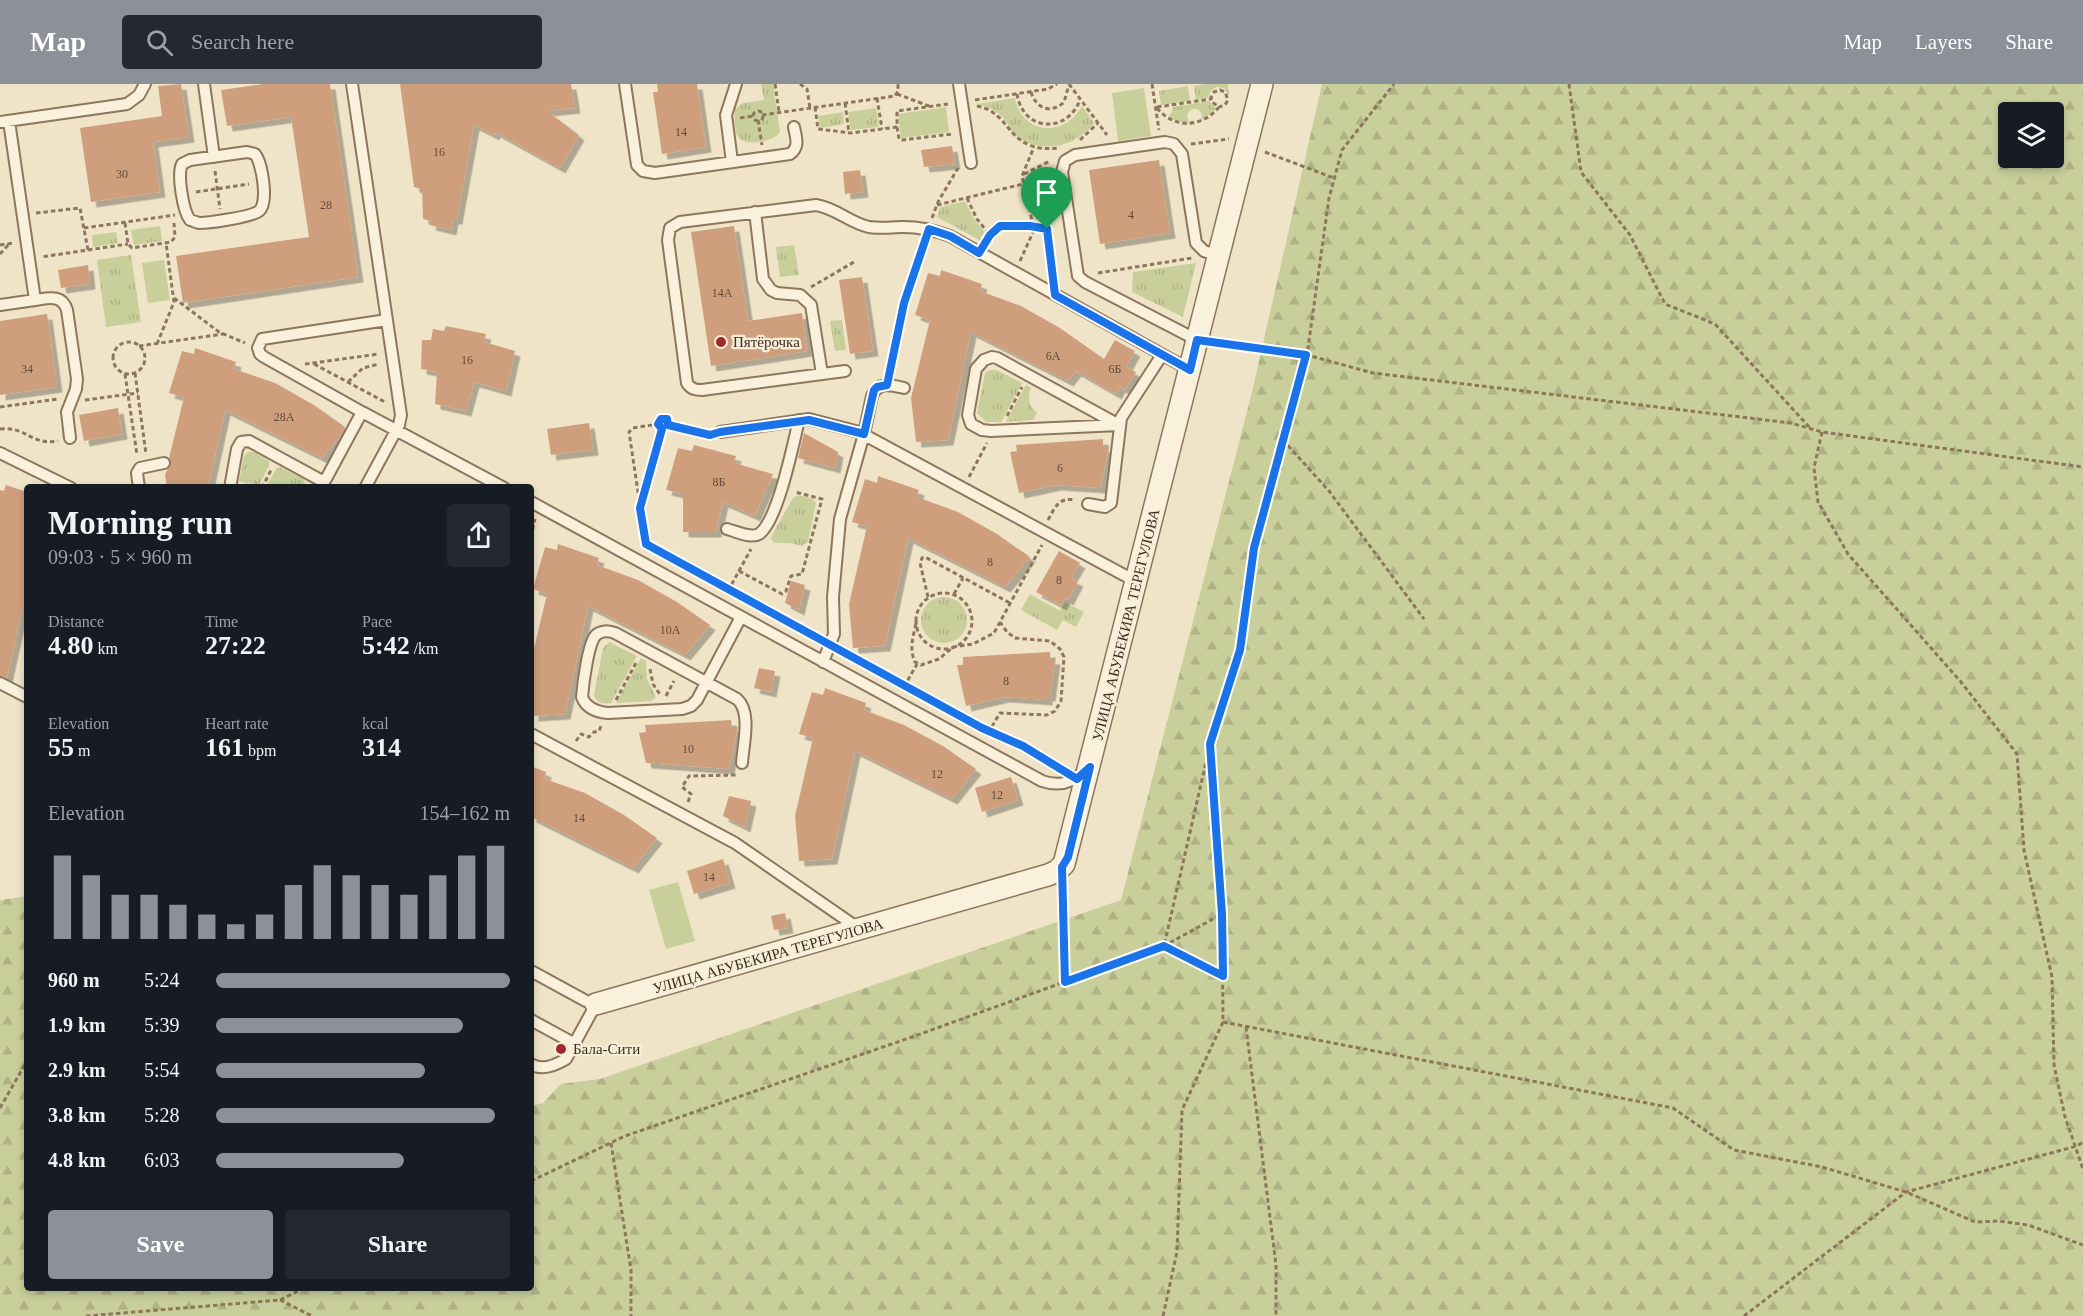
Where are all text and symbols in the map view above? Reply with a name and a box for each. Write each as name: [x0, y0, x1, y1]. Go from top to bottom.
search box: [122, 15, 542, 69]
text: Map: [30, 26, 86, 57]
icon: search: [143, 26, 176, 59]
text: Search here: [191, 29, 294, 54]
text: Map: [1844, 30, 1882, 54]
text: Layers: [1915, 30, 1972, 54]
text: Share: [2005, 30, 2053, 54]
map controls: [1998, 102, 2064, 168]
button: layers: [1998, 102, 2064, 168]
house number: 14: [675, 125, 687, 139]
house number: 16: [433, 145, 445, 159]
house number: 30: [116, 167, 128, 181]
pin: [1021, 167, 1072, 229]
icon: arrive: [1030, 176, 1063, 209]
house number: 28: [320, 198, 332, 212]
house number: 4: [1128, 208, 1134, 222]
house number: 14А: [712, 286, 733, 300]
place label: Пятёрочка: [733, 334, 800, 350]
marker: Пятёрочка: [714, 335, 728, 349]
house number: 6А: [1046, 349, 1061, 363]
house number: 16: [461, 353, 473, 367]
house number: 34: [21, 362, 33, 376]
house number: 6Б: [1109, 362, 1122, 376]
house number: 28А: [274, 410, 295, 424]
house number: 6: [1057, 461, 1063, 475]
house number: 8Б: [713, 475, 726, 489]
button: share: [447, 504, 510, 567]
text: Morning run: [48, 505, 232, 541]
street label: УЛИЦА АБУБЕКИРА ТЕРЕГУЛОВА: [1089, 507, 1163, 743]
text: 09:03 · 5 × 960 m: [48, 546, 192, 568]
house number: 8: [987, 555, 993, 569]
house number: 8: [1056, 573, 1062, 587]
text: Distance: [48, 613, 104, 630]
text: Time: [205, 613, 238, 630]
text: Pace: [362, 613, 392, 630]
house number: 10А: [660, 623, 681, 637]
text: 4.80: [48, 631, 94, 660]
text: 27:22: [205, 631, 266, 660]
text: 5:42: [362, 631, 410, 660]
text: km: [94, 640, 118, 657]
text: /km: [410, 640, 439, 657]
house number: 8: [1003, 674, 1009, 688]
text: Elevation: [48, 715, 109, 732]
text: Heart rate: [205, 715, 269, 732]
text: kcal: [362, 715, 389, 732]
text: 55: [48, 733, 74, 762]
text: 161: [205, 733, 244, 762]
text: 314: [362, 733, 401, 762]
text: m: [74, 742, 90, 759]
text: bpm: [244, 742, 276, 759]
house number: 10: [682, 742, 694, 756]
house number: 12: [931, 767, 943, 781]
house number: 12: [991, 788, 1003, 802]
text: Elevation: [48, 802, 125, 824]
text: 154–162 m: [419, 802, 510, 824]
house number: 14: [573, 811, 585, 825]
house number: 14: [703, 870, 715, 884]
street label: УЛИЦА АБУБЕКИРА ТЕРЕГУЛОВА: [651, 915, 885, 997]
text: 960 m: [48, 969, 100, 991]
text: 5:24: [144, 969, 180, 991]
text: 1.9 km: [48, 1014, 106, 1036]
text: 5:39: [144, 1014, 180, 1036]
place label: Бала-Сити: [573, 1041, 640, 1057]
marker: Бала-Сити: [554, 1042, 568, 1056]
text: 2.9 km: [48, 1059, 106, 1081]
text: 5:54: [144, 1059, 180, 1081]
text: 3.8 km: [48, 1104, 106, 1126]
text: 5:28: [144, 1104, 180, 1126]
text: 4.8 km: [48, 1149, 106, 1171]
text: 6:03: [144, 1149, 180, 1171]
button: Save: [48, 1210, 273, 1279]
button: Share: [285, 1210, 510, 1279]

